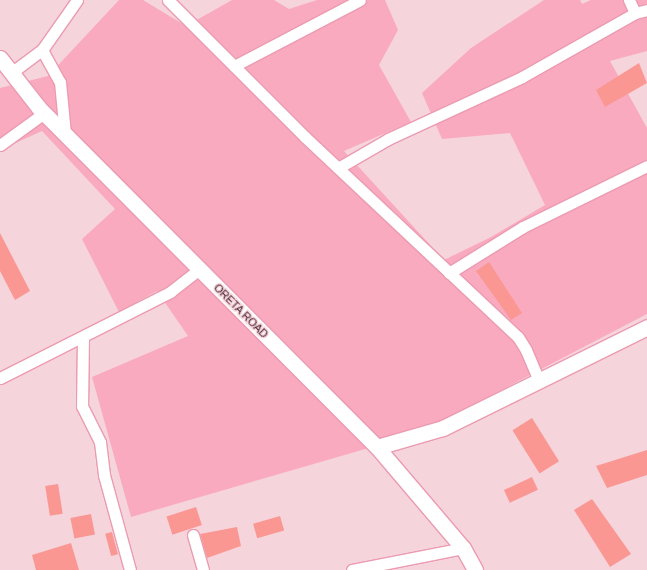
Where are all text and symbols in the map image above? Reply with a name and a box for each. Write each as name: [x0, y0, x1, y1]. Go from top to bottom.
street label: ORETA ROAD: [211, 281, 271, 341]

